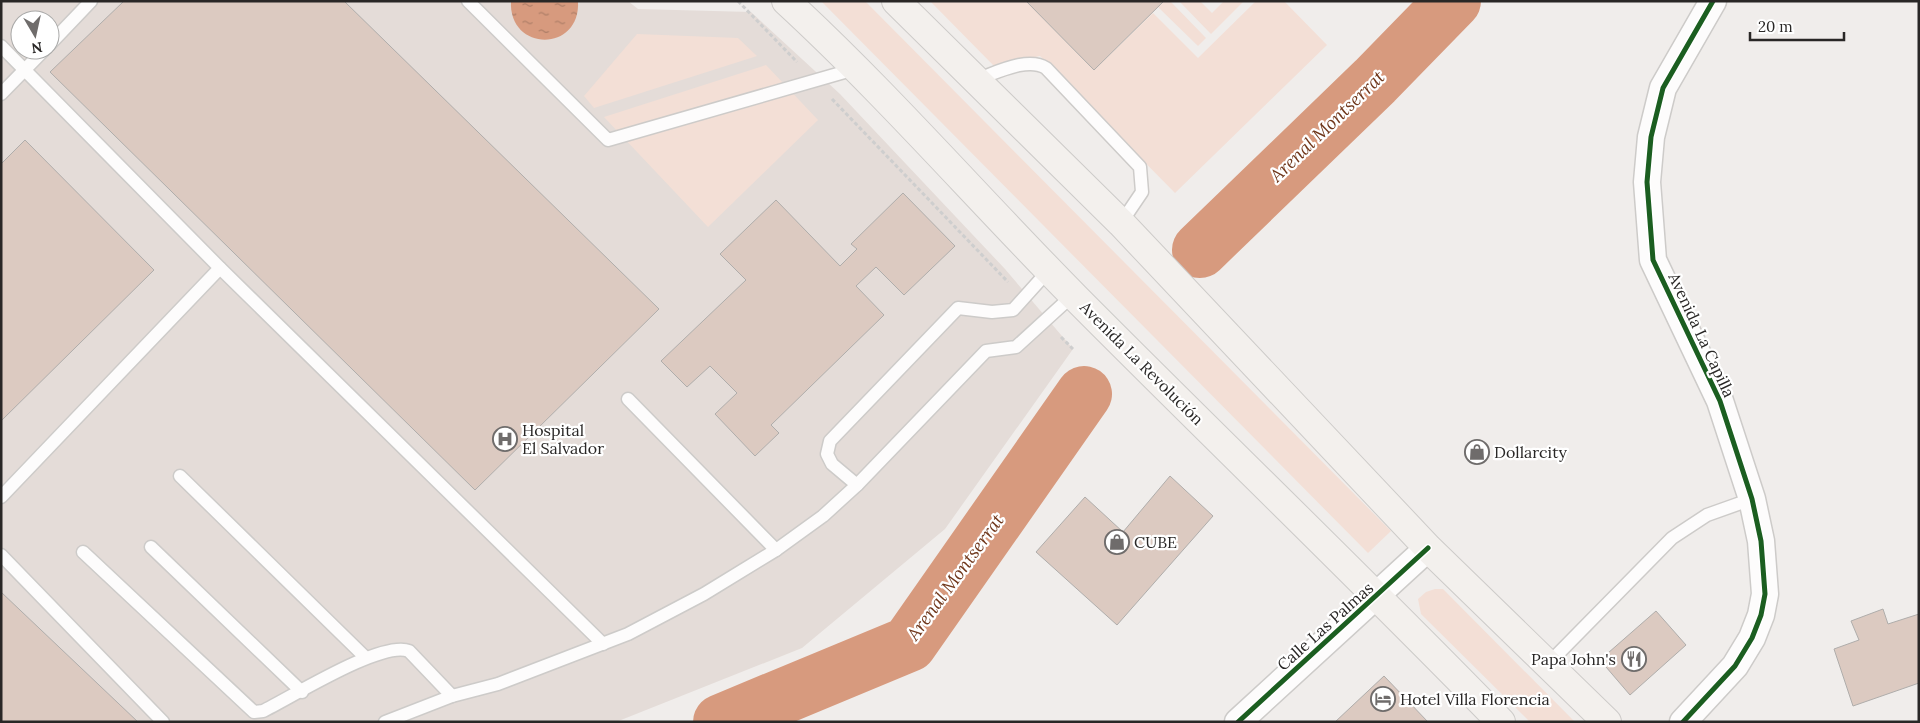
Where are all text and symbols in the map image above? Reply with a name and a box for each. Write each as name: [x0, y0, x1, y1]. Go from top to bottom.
north arrow: [10, 10, 60, 60]
scale bar: [1750, 10, 1844, 42]
text: 20 m: [1758, 17, 1793, 36]
text: N: [30, 38, 44, 58]
water label: Arenal Montserrat: [1264, 65, 1389, 187]
street label: Avenida La Capilla: [1664, 269, 1740, 400]
street label: Avenida La Revolución: [1075, 296, 1208, 429]
place label: Hospital El Salvador: [522, 420, 604, 458]
hospital icon: Hospital El Salvador: [492, 426, 518, 452]
shop icon: Dollarcity: [1464, 439, 1490, 465]
place label: Dollarcity: [1494, 442, 1568, 462]
water label: Arenal Montserrat: [901, 509, 1009, 645]
shop icon: CUBE: [1104, 529, 1130, 555]
place label: CUBE: [1134, 532, 1177, 552]
street label: Calle Las Palmas: [1273, 578, 1377, 674]
restaurant icon: Papa John's: [1621, 646, 1647, 672]
place label: Papa John's: [1531, 649, 1616, 669]
hotel icon: Hotel Villa Florencia: [1370, 686, 1396, 712]
place label: Hotel Villa Florencia: [1400, 689, 1550, 709]

